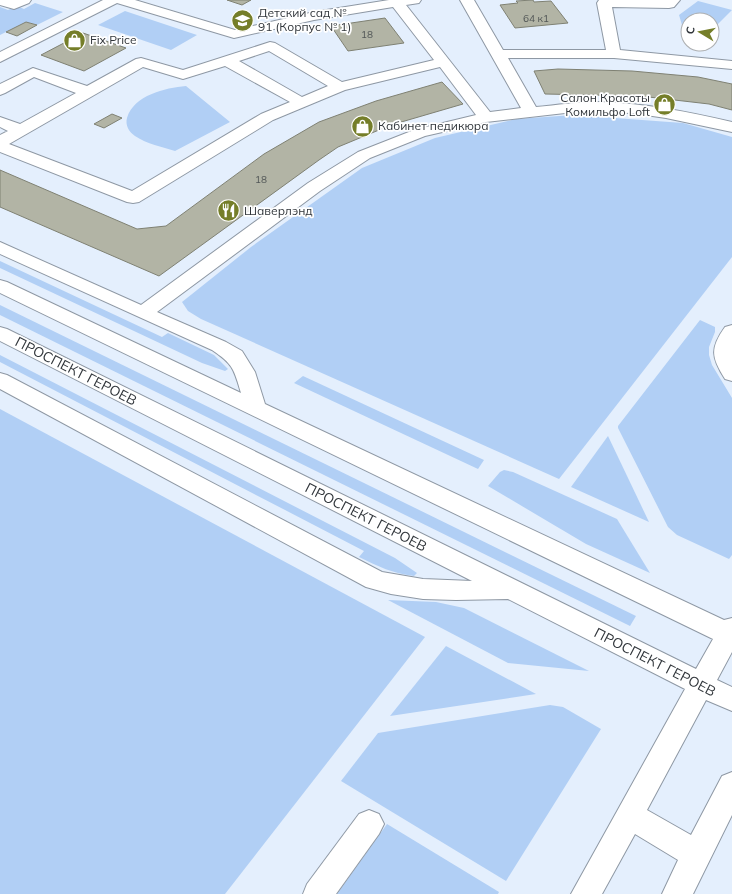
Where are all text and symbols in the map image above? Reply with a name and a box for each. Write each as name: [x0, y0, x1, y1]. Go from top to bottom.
place label: Детский сад № 91 (Корпус № 1): [258, 5, 351, 34]
school or university icon: Детский сад № 91 (Корпус № 1): [229, 7, 255, 33]
house number: 64 к1: [523, 12, 549, 25]
north arrow: [680, 12, 720, 52]
text: С: [683, 25, 698, 35]
shop icon: Fix Price: [62, 27, 88, 53]
house number: 18: [361, 28, 373, 41]
place label: Fix Price: [90, 32, 136, 47]
place label: Салон Красоты Комильфо Loft: [560, 90, 650, 119]
shop icon: Салон Красоты Комильфо Loft: [652, 92, 678, 118]
shop icon: Кабинет педикюра: [350, 113, 376, 139]
place label: Кабинет педикюра: [378, 118, 489, 133]
house number: 18: [255, 173, 267, 186]
restaurant icon: Шаверлэнд: [215, 198, 241, 224]
place label: Шаверлэнд: [244, 203, 313, 218]
street label: ПРОСПЕКТ ГЕРОЕВ: [12, 333, 140, 409]
street label: ПРОСПЕКТ ГЕРОЕВ: [302, 479, 430, 555]
street label: ПРОСПЕКТ ГЕРОЕВ: [591, 624, 719, 700]

